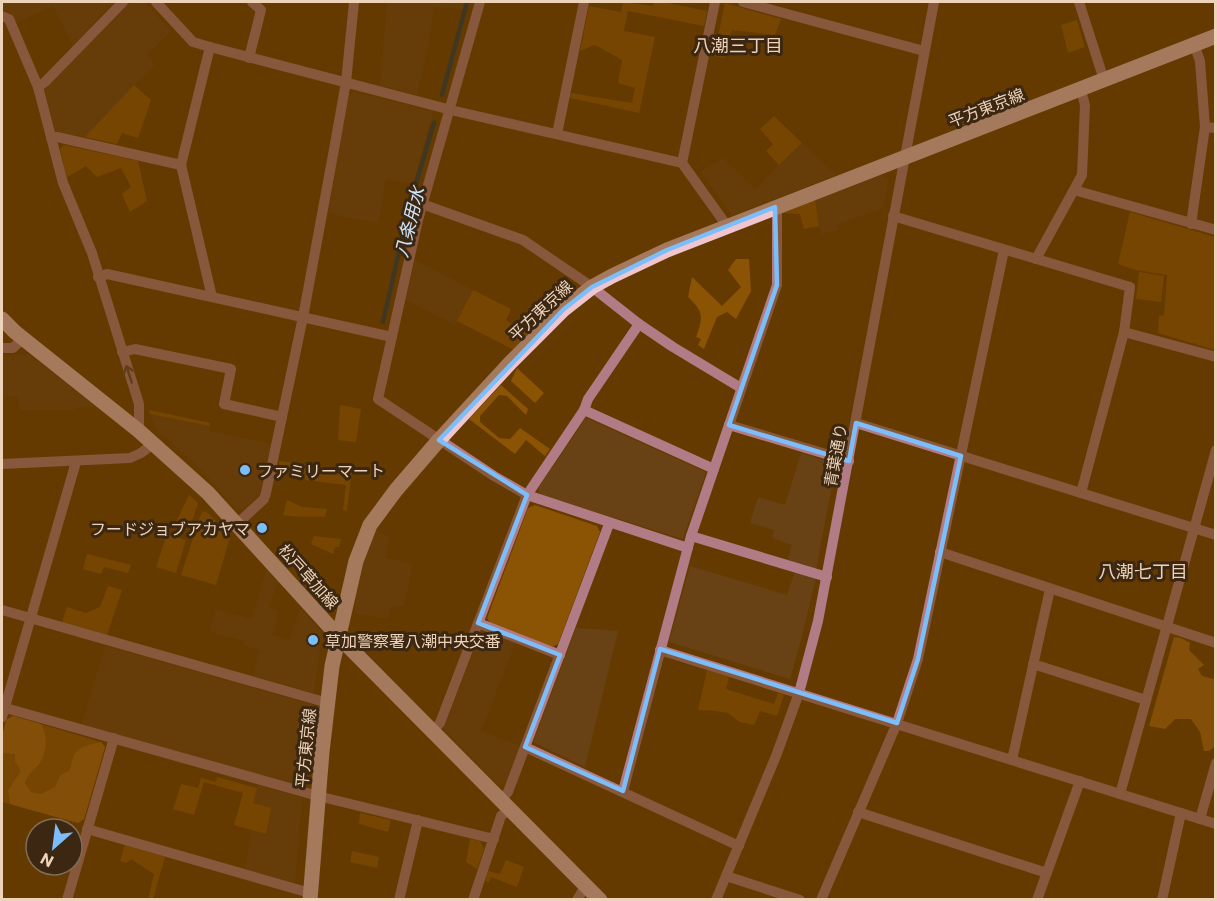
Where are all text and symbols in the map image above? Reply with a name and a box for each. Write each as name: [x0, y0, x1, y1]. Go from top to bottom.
district label: 八潮三丁目: [693, 34, 783, 56]
street label: 平方東京線: [945, 84, 1027, 130]
water label: 八条用水: [390, 182, 429, 260]
street label: 平方東京線: [504, 276, 576, 344]
one-way arrow: [123, 365, 134, 384]
street label: 青葉通り: [820, 422, 850, 488]
place label: ファミリーマート: [257, 461, 385, 480]
marker: ファミリーマート: [238, 463, 252, 477]
place label: フードジョブアカヤマ: [90, 519, 250, 538]
marker: フードジョブアカヤマ: [255, 521, 269, 535]
street label: 松戸草加線: [275, 540, 343, 612]
district label: 八潮七丁目: [1098, 560, 1188, 582]
place label: 草加警察署八潮中央交番: [325, 631, 501, 650]
marker: 草加警察署八潮中央交番: [306, 633, 320, 647]
street label: 平方東京線: [291, 707, 319, 789]
north arrow: [24, 817, 84, 877]
text: N: [37, 849, 56, 872]

